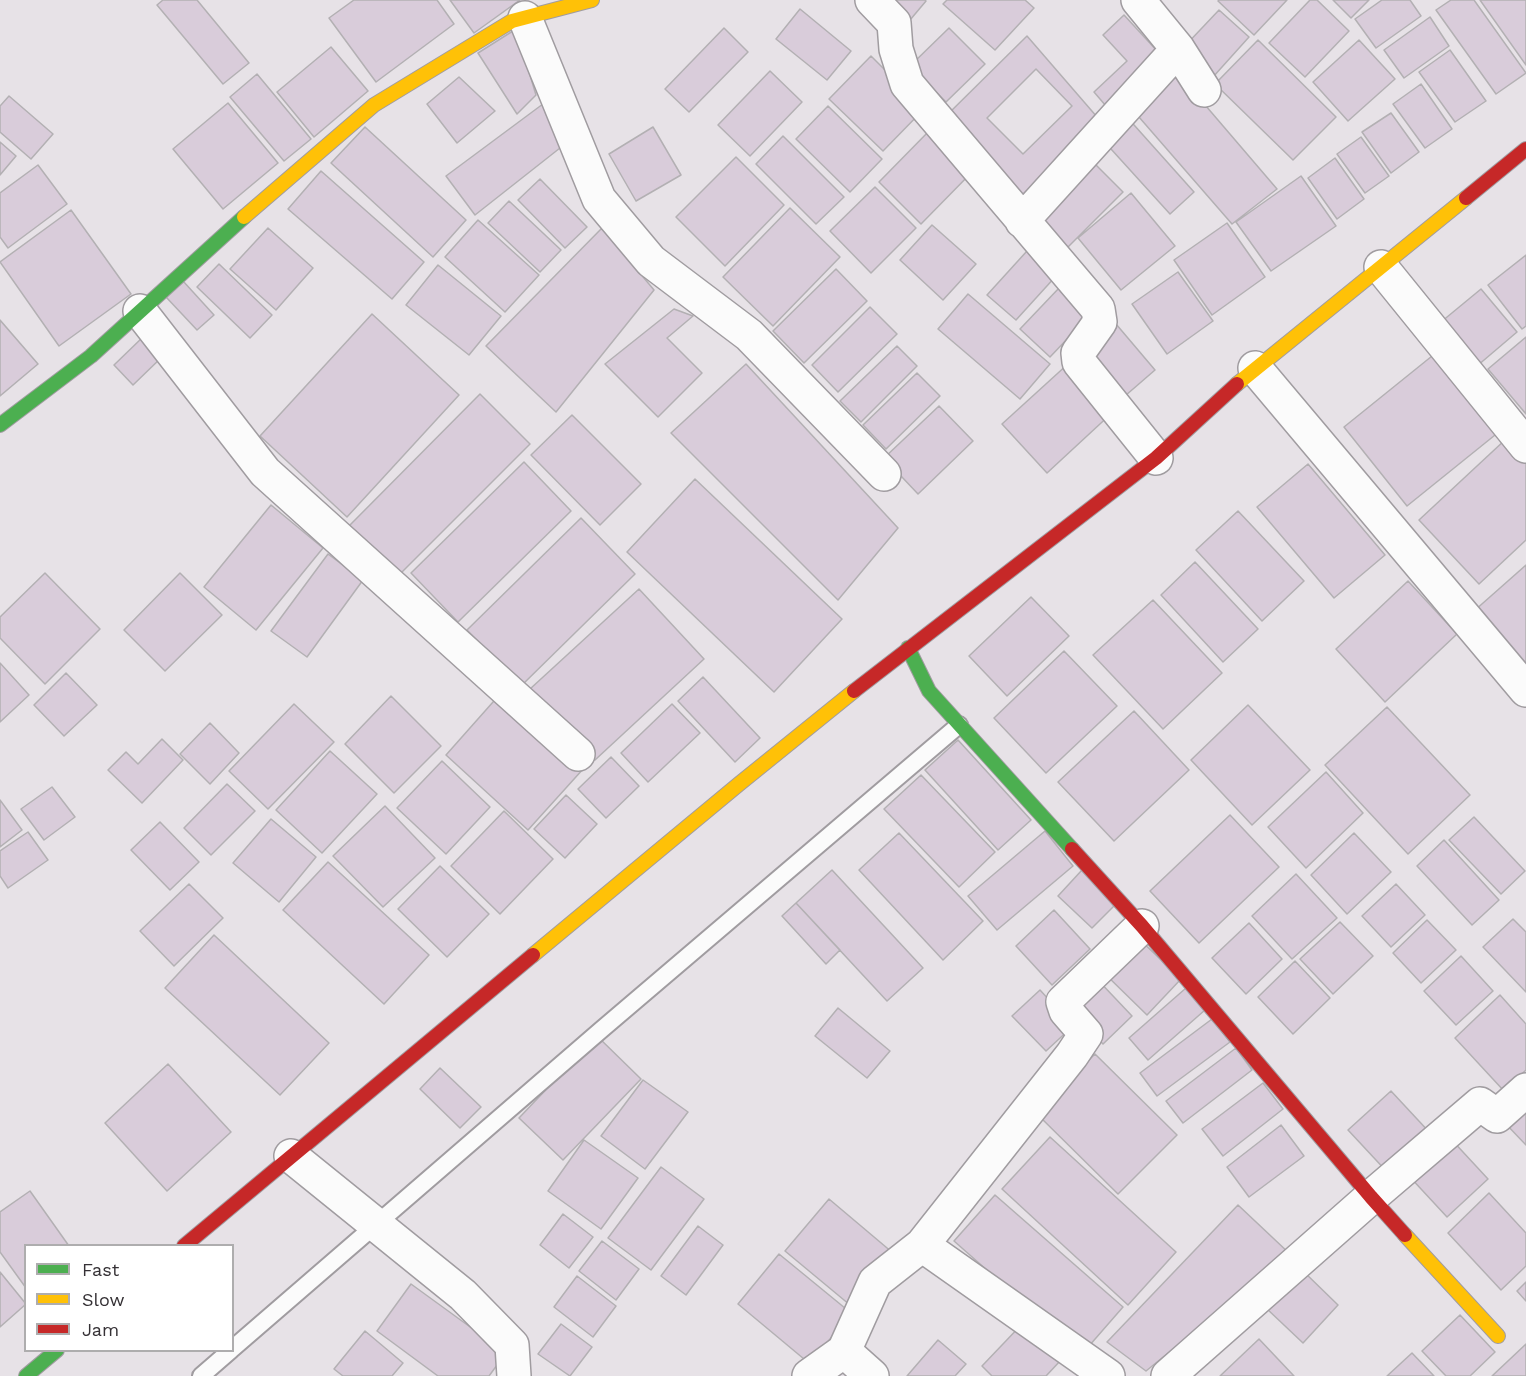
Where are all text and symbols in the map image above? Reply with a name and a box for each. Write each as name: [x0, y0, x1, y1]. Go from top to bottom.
legend: [24, 1244, 234, 1352]
text: Fast: [82, 1259, 119, 1280]
text: Slow: [82, 1289, 125, 1310]
text: Jam: [82, 1319, 119, 1340]

